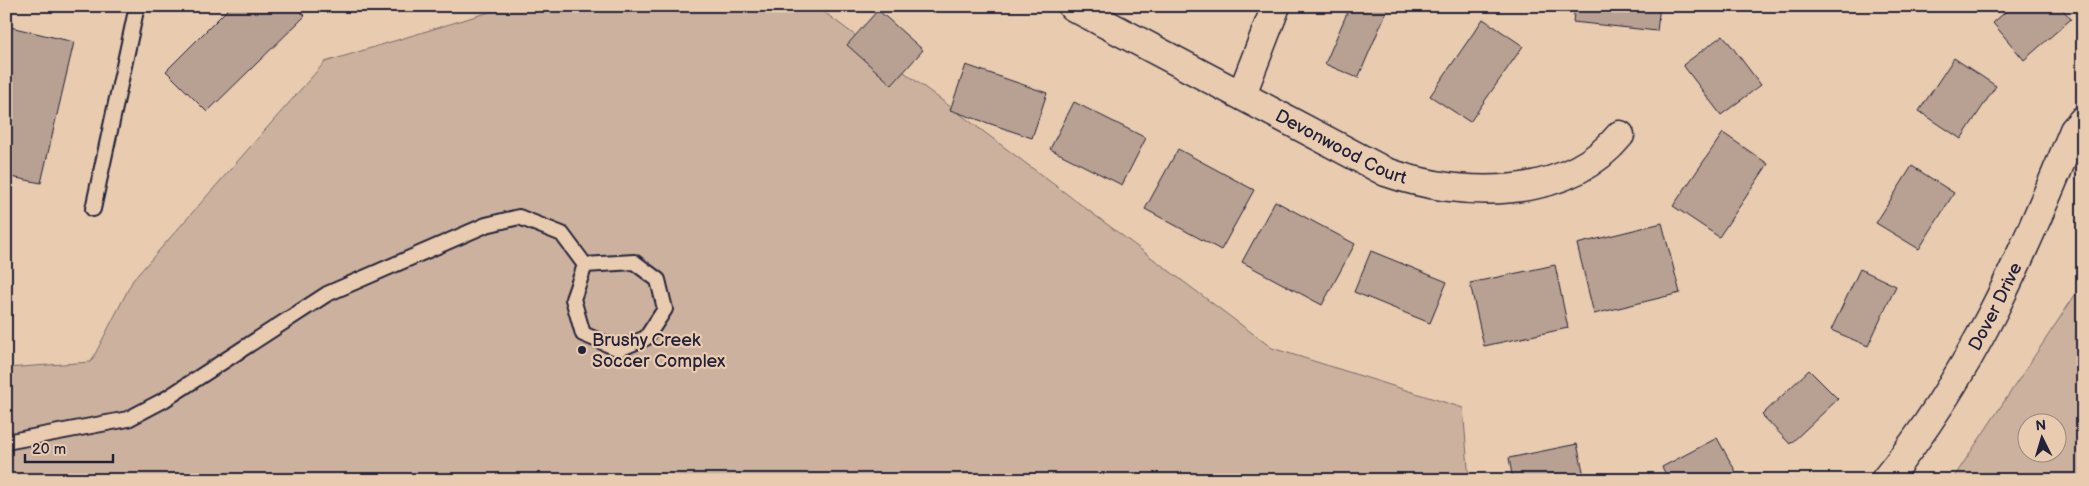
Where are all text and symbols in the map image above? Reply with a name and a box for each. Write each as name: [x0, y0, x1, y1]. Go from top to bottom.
street label: Devonwood Court: [1272, 105, 1409, 188]
street label: Dover Drive: [1964, 259, 2026, 354]
place label: Brushy Creek Soccer Complex: [592, 330, 726, 372]
marker: Brushy Creek Soccer Complex: [576, 344, 588, 356]
north arrow: [2016, 414, 2066, 464]
text: N: [2035, 417, 2047, 434]
scale bar: [25, 431, 112, 463]
text: 20 m: [32, 440, 66, 459]

